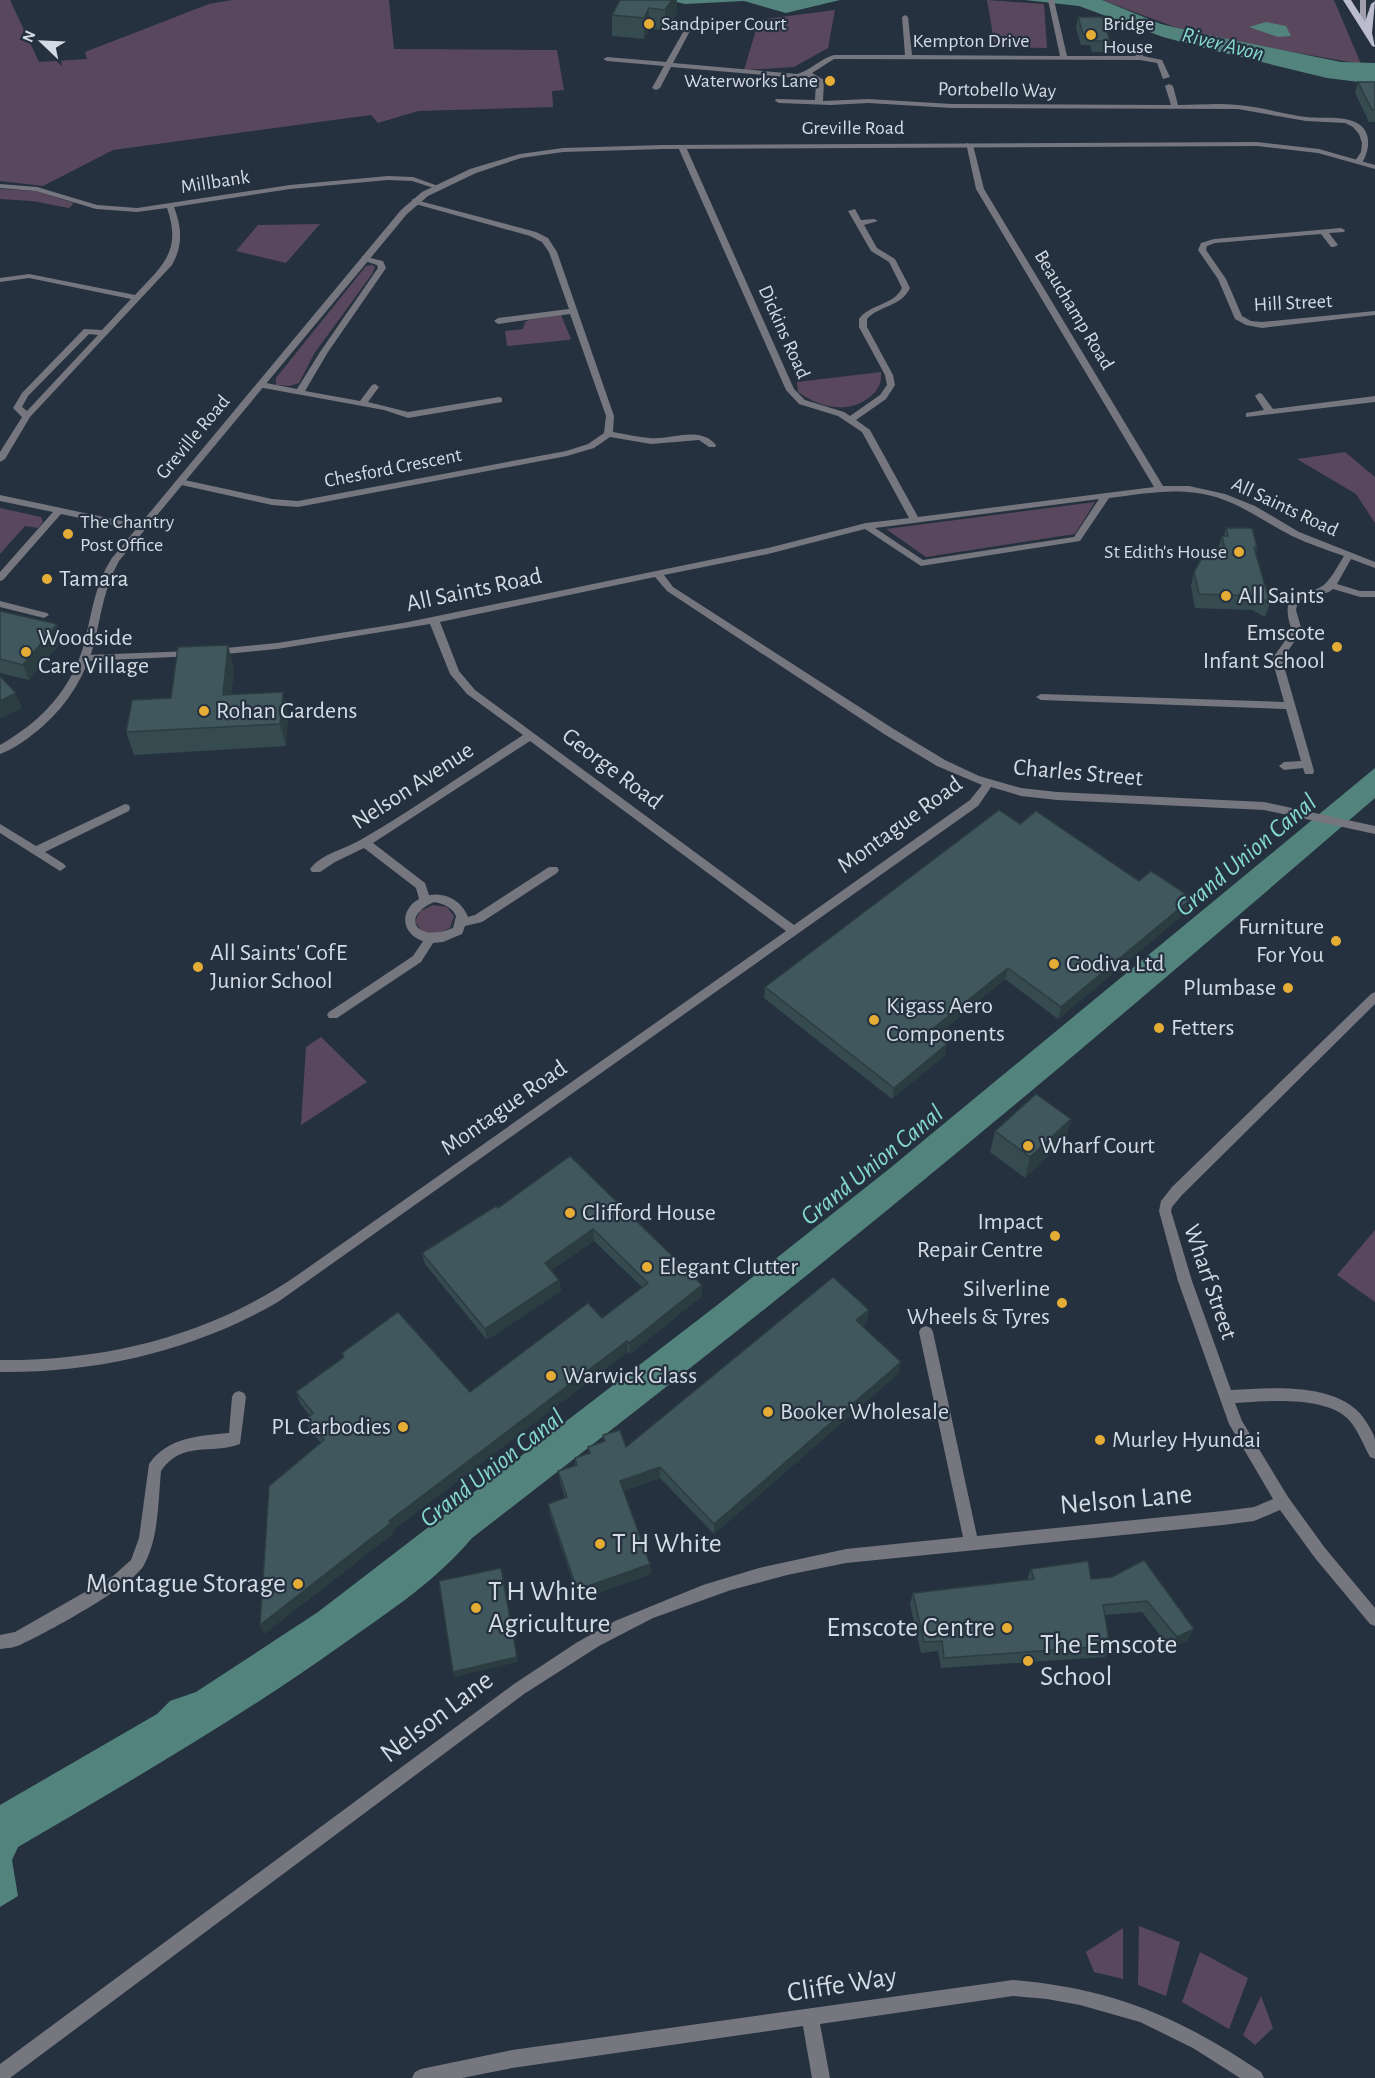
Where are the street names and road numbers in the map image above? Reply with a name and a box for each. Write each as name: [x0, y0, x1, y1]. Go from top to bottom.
street label: Kempton Drive: [913, 31, 1029, 51]
street label: Portobello Way: [938, 79, 1057, 101]
street label: Greville Road: [802, 118, 904, 138]
street label: Millbank: [179, 167, 251, 197]
street label: Beauchamp Road: [1031, 247, 1117, 373]
street label: Dickins Road: [754, 282, 814, 382]
street label: Hill Street: [1253, 291, 1333, 315]
street label: Greville Road: [152, 391, 234, 483]
street label: Chesford Crescent: [323, 445, 464, 491]
street label: All Saints Road: [1229, 474, 1341, 540]
street label: All Saints Road: [404, 564, 544, 616]
street label: George Road: [557, 724, 667, 814]
street label: Nelson Avenue: [348, 738, 478, 834]
street label: Charles Street: [1012, 755, 1144, 791]
street label: Montague Road: [833, 772, 967, 878]
street label: Montague Road: [437, 1056, 571, 1160]
street label: Wharf Street: [1179, 1221, 1241, 1343]
street label: Nelson Lane: [1059, 1480, 1193, 1520]
street label: Nelson Lane: [375, 1666, 499, 1768]
street label: Cliffe Way: [785, 1963, 899, 2007]

